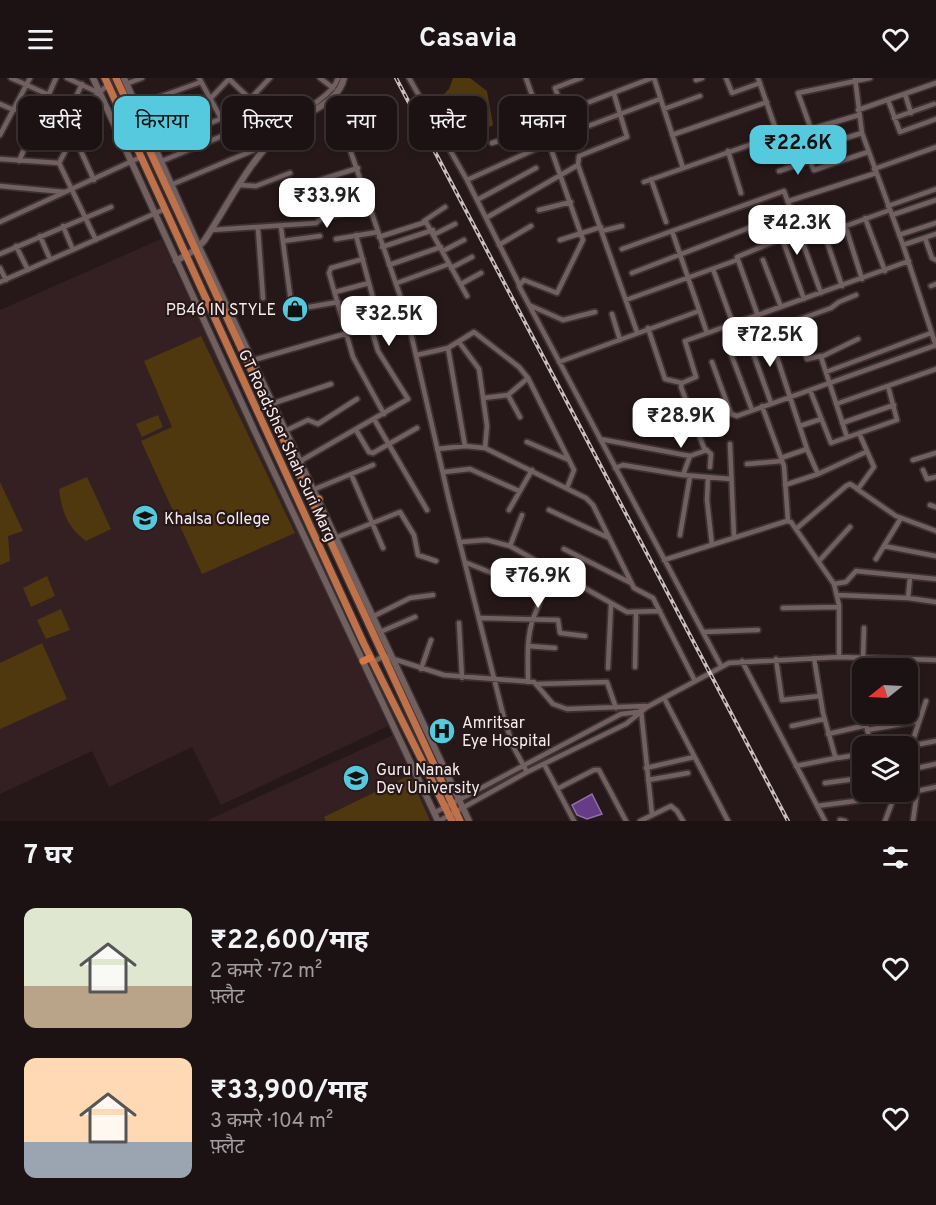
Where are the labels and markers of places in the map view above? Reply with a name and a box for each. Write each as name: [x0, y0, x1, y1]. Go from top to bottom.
pin: ₹22.6K: [749, 125, 847, 176]
pin: ₹33.9K: [278, 178, 376, 229]
pin: ₹42.3K: [748, 205, 846, 256]
shop icon: PB46 IN STYLE: [280, 294, 310, 324]
pin: ₹32.5K: [340, 296, 438, 347]
place label: PB46 IN STYLE: [166, 301, 276, 321]
pin: ₹72.5K: [721, 317, 819, 368]
pin: ₹28.9K: [632, 398, 730, 449]
school or university icon: Khalsa College: [130, 503, 160, 533]
place label: Khalsa College: [164, 510, 270, 530]
pin: ₹76.9K: [489, 558, 587, 609]
place label: Amritsar Eye Hospital: [462, 714, 551, 752]
hospital icon: Amritsar Eye Hospital: [427, 716, 457, 746]
place label: Guru Nanak Dev University: [376, 761, 480, 799]
school or university icon: Guru Nanak Dev University: [341, 763, 371, 793]

